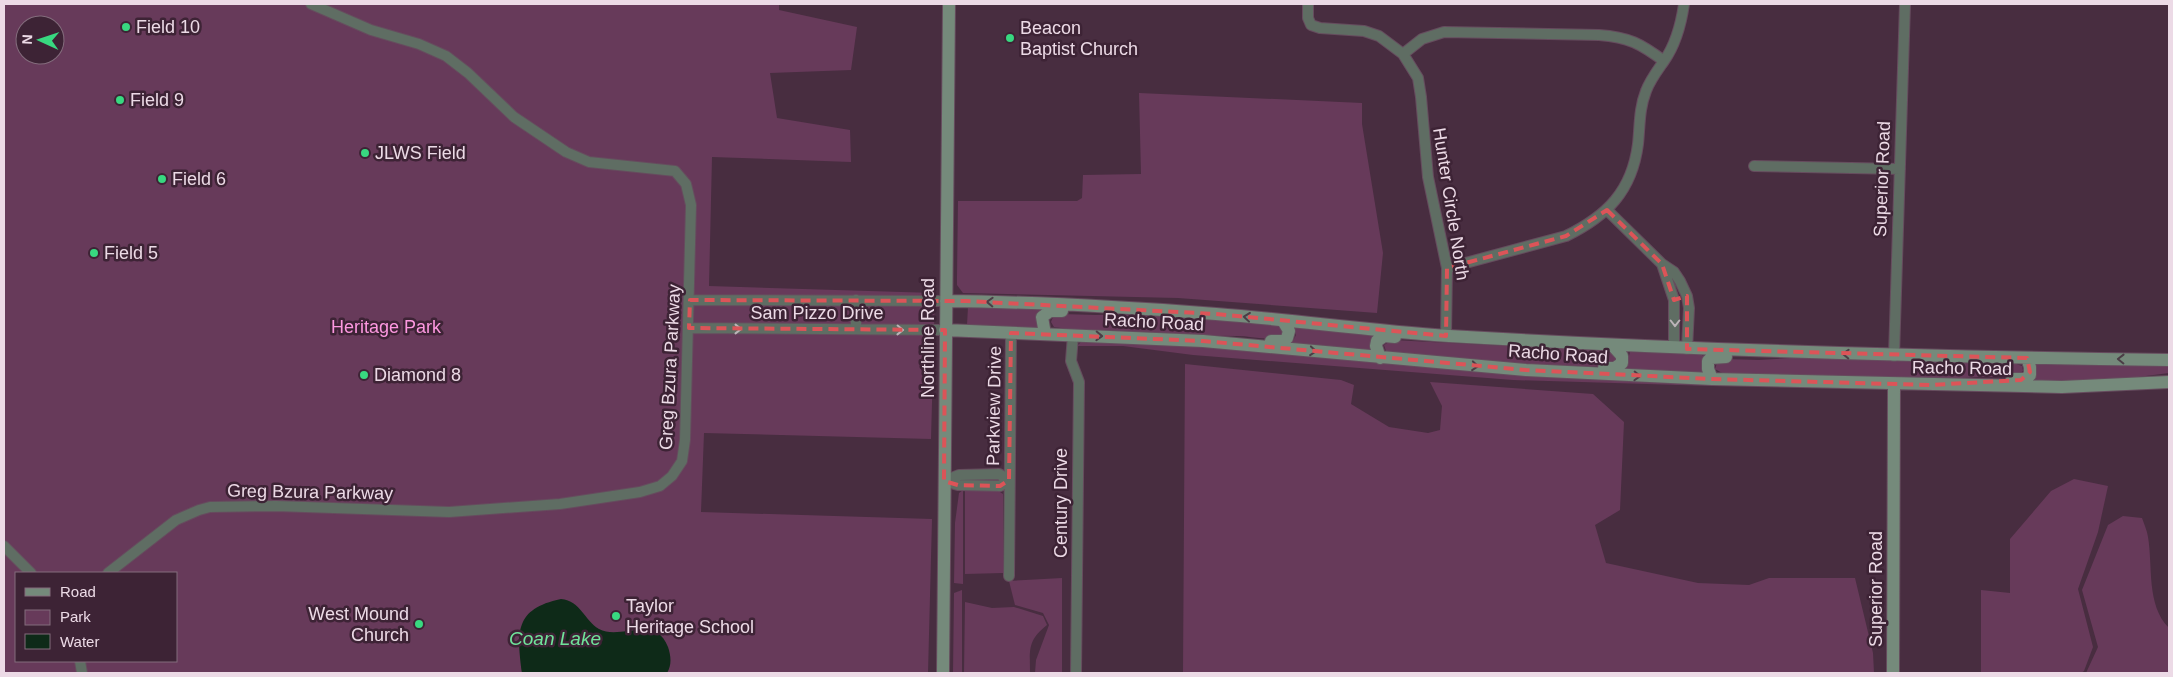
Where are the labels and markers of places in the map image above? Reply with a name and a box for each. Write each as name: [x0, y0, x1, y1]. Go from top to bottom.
place label: Field 10: [136, 17, 200, 37]
place label: Beacon Baptist Church: [1020, 18, 1138, 59]
marker: Field 10: [120, 21, 132, 33]
marker: Beacon Baptist Church: [1004, 32, 1016, 44]
place label: Field 9: [130, 90, 184, 110]
marker: Field 9: [114, 94, 126, 106]
place label: JLWS Field: [375, 143, 466, 163]
marker: JLWS Field: [359, 147, 371, 159]
place label: Field 6: [172, 169, 226, 189]
marker: Field 6: [156, 173, 168, 185]
place label: Field 5: [104, 243, 158, 263]
marker: Field 5: [88, 247, 100, 259]
place label: Diamond 8: [374, 365, 461, 385]
marker: Diamond 8: [358, 369, 370, 381]
place label: Taylor Heritage School: [626, 596, 754, 637]
place label: West Mound Church: [308, 604, 409, 645]
marker: Taylor Heritage School: [610, 610, 622, 622]
marker: West Mound Church: [413, 618, 425, 630]

